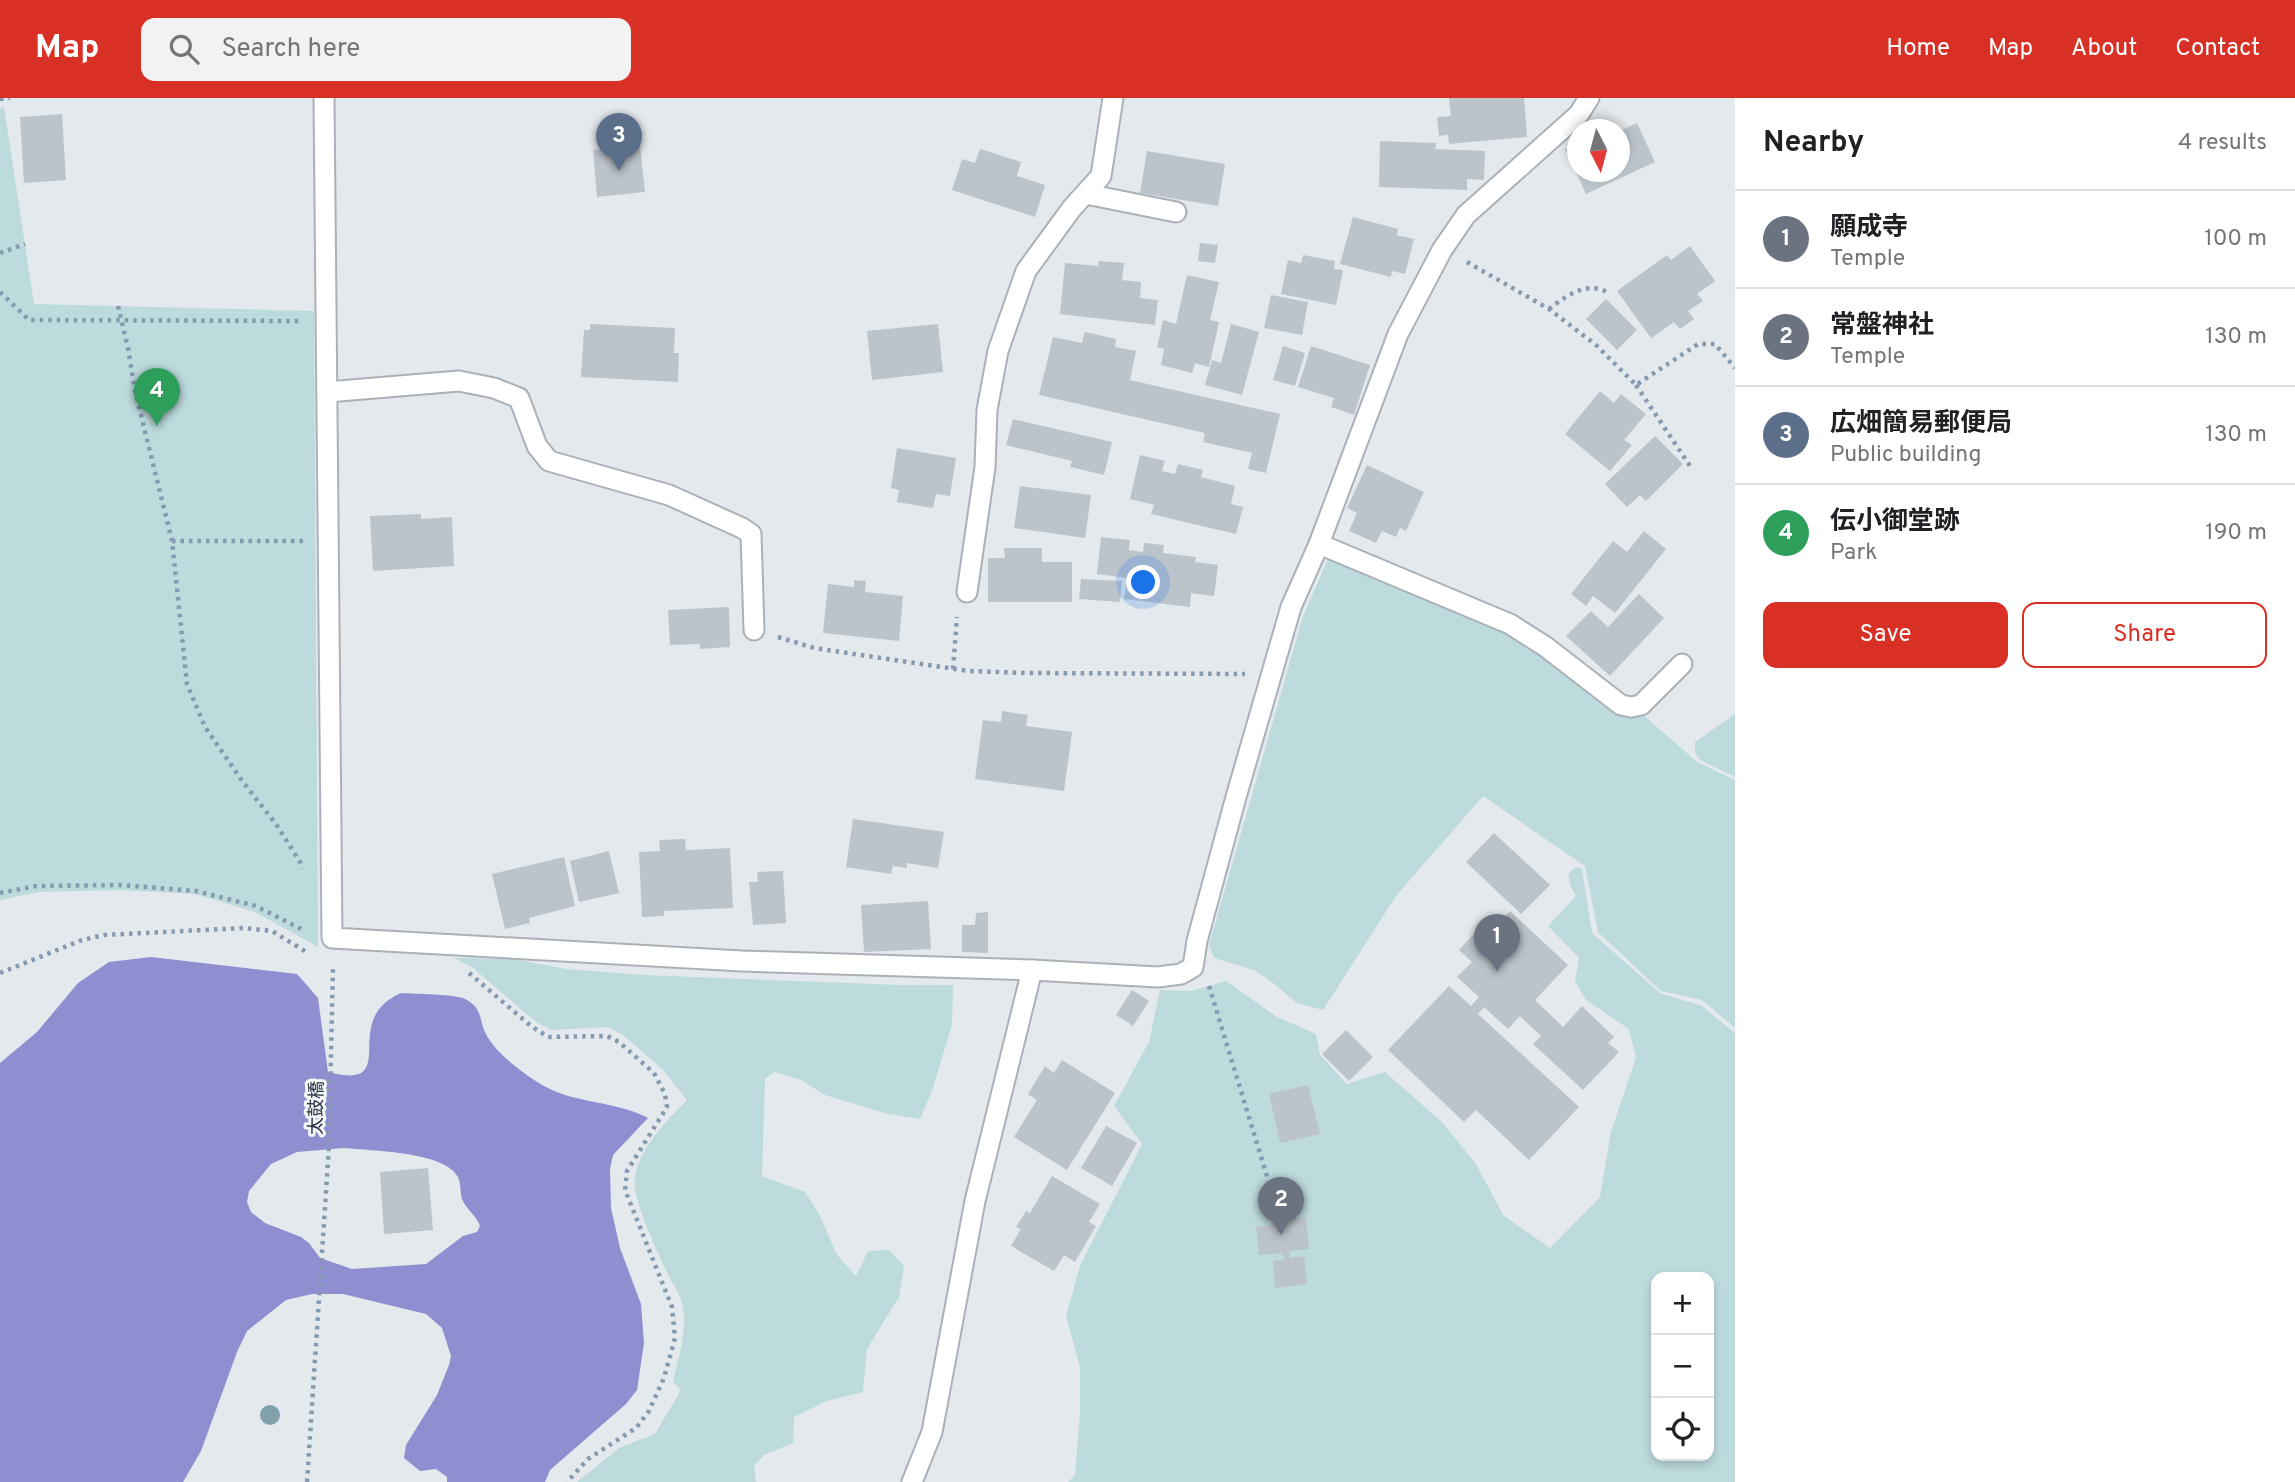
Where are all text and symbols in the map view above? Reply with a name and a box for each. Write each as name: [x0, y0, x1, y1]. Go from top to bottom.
search box: [141, 18, 631, 81]
text: Map: [35, 28, 99, 70]
icon: search: [165, 30, 203, 68]
text: Search here: [221, 33, 360, 66]
text: Home: [1886, 34, 1950, 64]
text: Map: [1988, 34, 2033, 64]
text: About: [2071, 34, 2137, 64]
text: Contact: [2175, 34, 2260, 64]
pin: 3: [596, 113, 642, 171]
north arrow: [1567, 119, 1630, 182]
text: Nearby: [1763, 125, 1864, 162]
text: 4 results: [2178, 129, 2267, 158]
text: 願成寺: [1830, 212, 1908, 245]
text: 1: [1781, 225, 1791, 254]
text: 100 m: [2204, 225, 2267, 254]
text: Temple: [1830, 245, 1905, 274]
text: 常盤神社: [1830, 310, 1934, 343]
text: 2: [1779, 323, 1793, 352]
text: 130 m: [2205, 323, 2267, 352]
text: Temple: [1830, 343, 1905, 372]
pin: 4: [134, 368, 180, 426]
text: 広畑簡易郵便局: [1830, 408, 2012, 441]
text: 3: [1779, 421, 1793, 450]
text: 130 m: [2205, 421, 2267, 450]
text: Public building: [1830, 441, 1982, 470]
text: 伝小御堂跡: [1830, 506, 1960, 539]
text: 4: [1779, 519, 1793, 548]
text: 190 m: [2205, 519, 2267, 548]
text: Park: [1830, 539, 1877, 568]
your location: [1126, 565, 1160, 599]
button: Save: [1763, 602, 2008, 668]
button: Share: [2022, 602, 2267, 668]
pin: 1: [1474, 914, 1520, 972]
street label: 太鼓橋: [306, 1081, 329, 1135]
pin: 2: [1258, 1177, 1304, 1235]
map controls: [1651, 1272, 1714, 1461]
button: +: [1651, 1272, 1714, 1335]
button: −: [1651, 1335, 1714, 1398]
button: locate: [1651, 1398, 1714, 1461]

